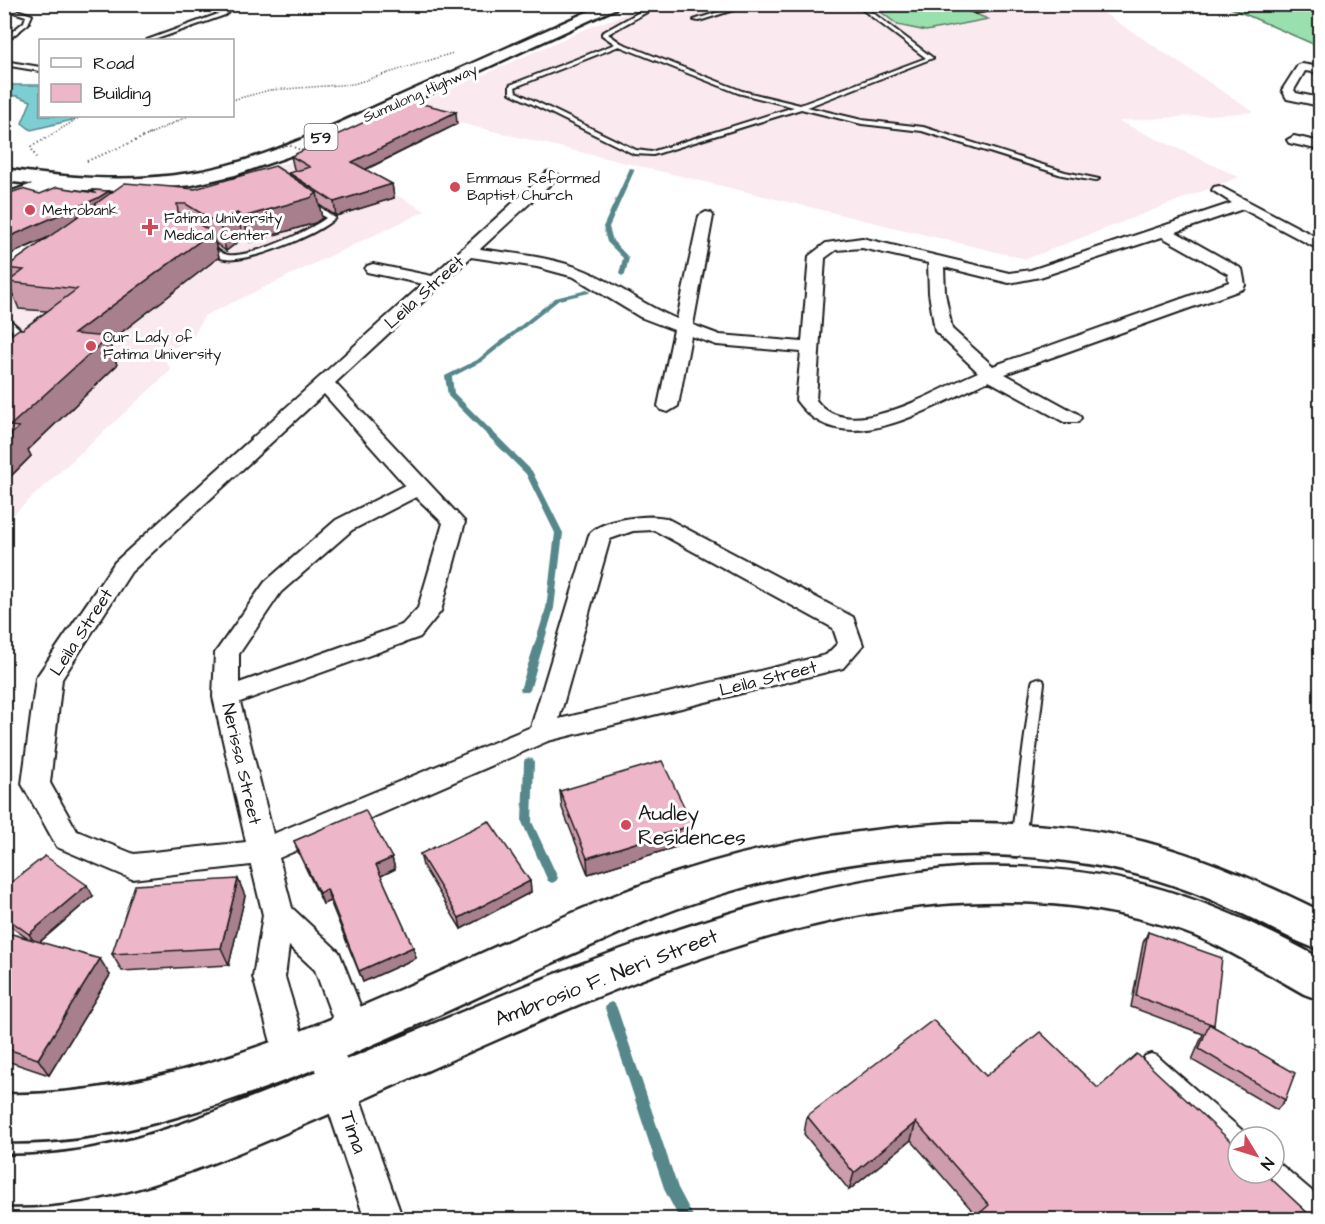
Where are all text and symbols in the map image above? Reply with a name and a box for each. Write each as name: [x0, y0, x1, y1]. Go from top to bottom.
legend: [39, 39, 234, 117]
text: Road: [93, 51, 134, 76]
street label: Sumulong Highway: [360, 59, 481, 129]
text: Building: [93, 81, 151, 107]
road number: 59: [304, 124, 338, 150]
place label: Emmaus Reformed Baptist Church: [467, 168, 600, 206]
marker: Emmaus Reformed Baptist Church: [448, 180, 462, 194]
place label: Metrobank: [42, 200, 118, 221]
marker: Metrobank: [23, 203, 37, 217]
place label: Fatima University Medical Center: [164, 208, 282, 246]
marker: Fatima University Medical Center: [141, 218, 159, 236]
street label: Leila Street: [379, 249, 470, 335]
place label: Our Lady of Fatima University: [103, 327, 221, 366]
marker: Our Lady of Fatima University: [84, 339, 98, 353]
street label: Leila Street: [44, 583, 119, 681]
street label: Leila Street: [717, 654, 820, 703]
street label: Nerissa Street: [215, 701, 268, 828]
place label: Audley Residences: [638, 799, 746, 852]
marker: Audley Residences: [619, 818, 633, 832]
street label: Ambrosio F. Neri Street: [490, 921, 723, 1034]
street label: Tima: [333, 1107, 374, 1158]
north arrow: [1226, 1125, 1286, 1185]
text: N: [1255, 1153, 1279, 1174]

